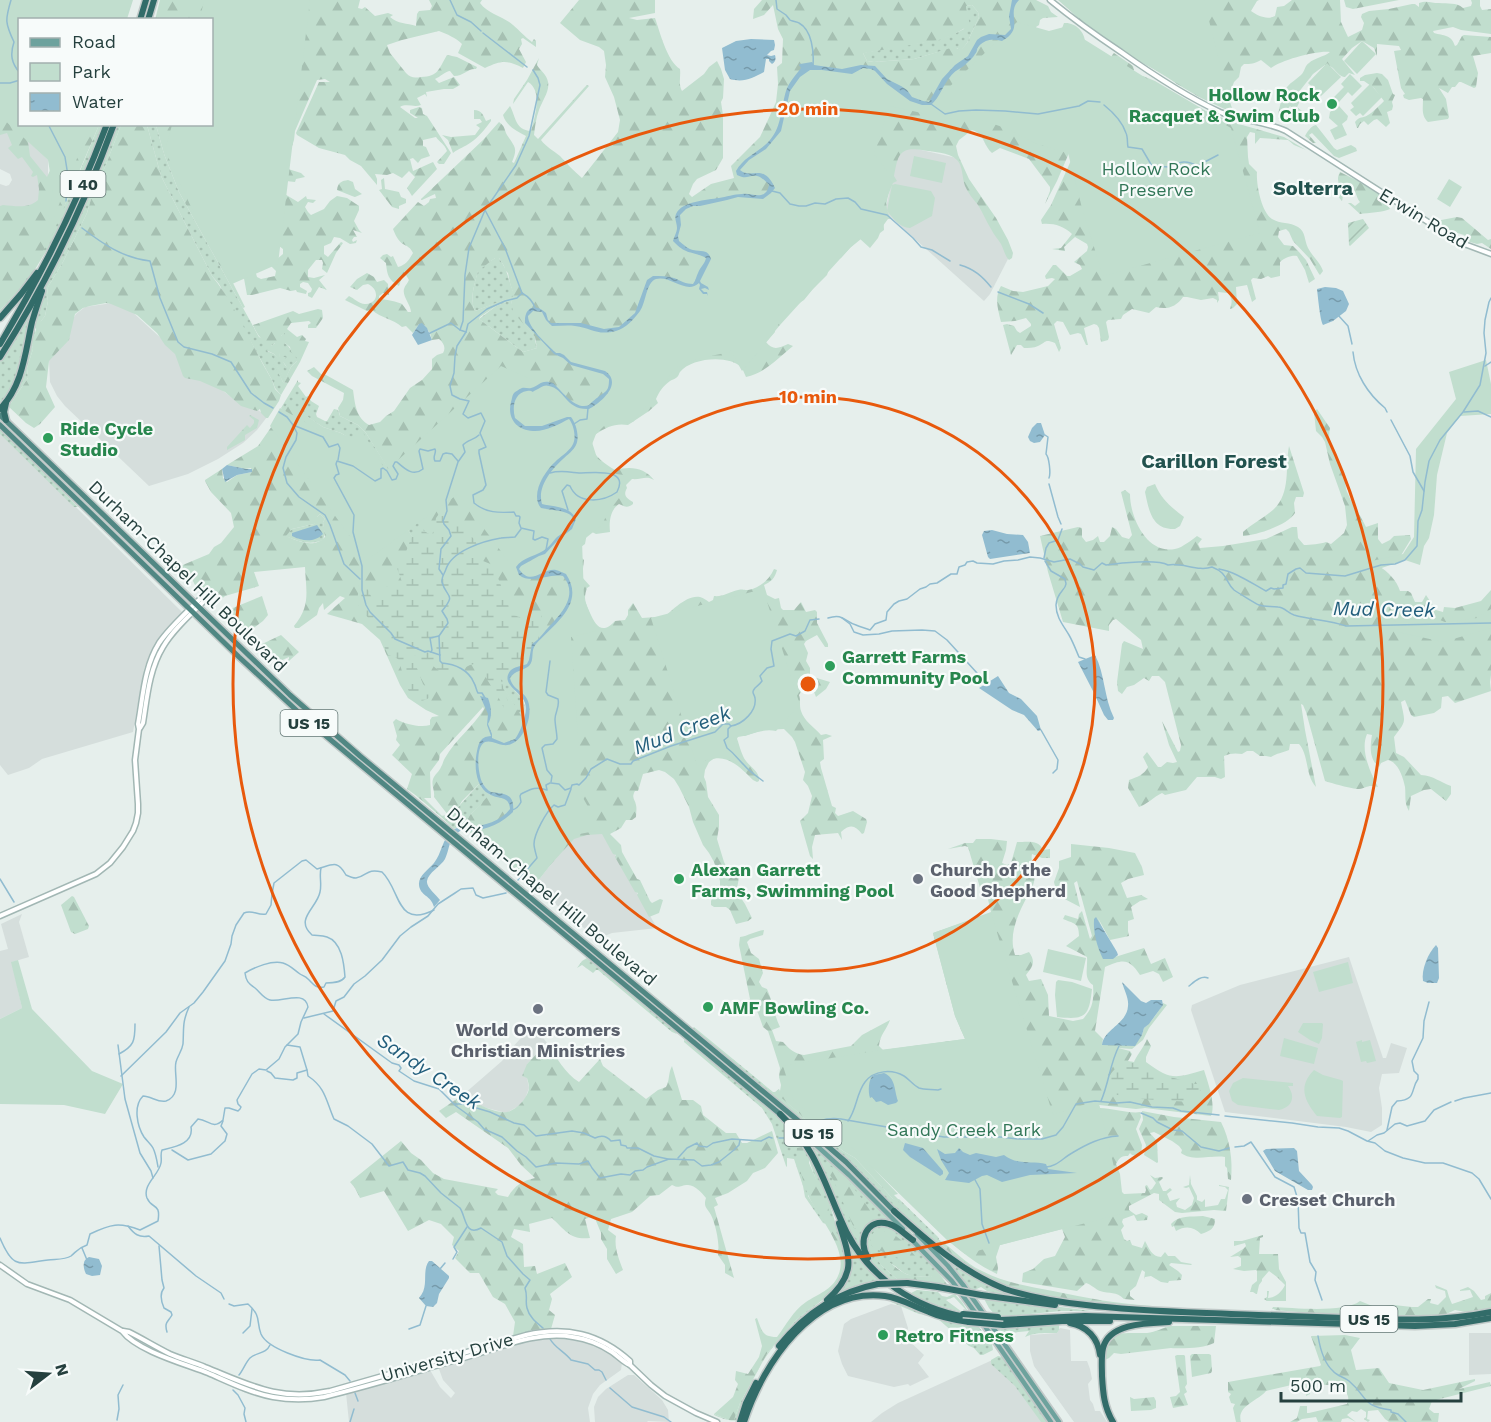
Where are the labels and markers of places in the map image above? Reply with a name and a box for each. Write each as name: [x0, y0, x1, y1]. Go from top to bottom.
place label: Hollow Rock Racquet & Swim Club: [1129, 84, 1321, 126]
marker: Hollow Rock Racquet & Swim Club: [1325, 97, 1339, 111]
place label: Ride Cycle Studio: [60, 418, 153, 460]
marker: Ride Cycle Studio: [41, 431, 55, 445]
place label: Garrett Farms Community Pool: [842, 646, 989, 688]
marker: Garrett Farms Community Pool: [823, 659, 837, 673]
centre of rings: [798, 674, 818, 694]
place label: Alexan Garrett Farms, Swimming Pool: [691, 859, 894, 901]
place label: Church of the Good Shepherd: [930, 859, 1066, 901]
marker: Alexan Garrett Farms, Swimming Pool: [672, 872, 686, 886]
marker: Church of the Good Shepherd: [911, 872, 925, 886]
place label: AMF Bowling Co.: [720, 997, 869, 1018]
marker: AMF Bowling Co.: [701, 1000, 715, 1014]
marker: World Overcomers Christian Ministries: [531, 1002, 545, 1016]
place label: World Overcomers Christian Ministries: [451, 1019, 626, 1061]
place label: Cresset Church: [1259, 1189, 1395, 1210]
marker: Cresset Church: [1240, 1192, 1254, 1206]
place label: Retro Fitness: [895, 1325, 1014, 1346]
marker: Retro Fitness: [876, 1328, 890, 1342]

